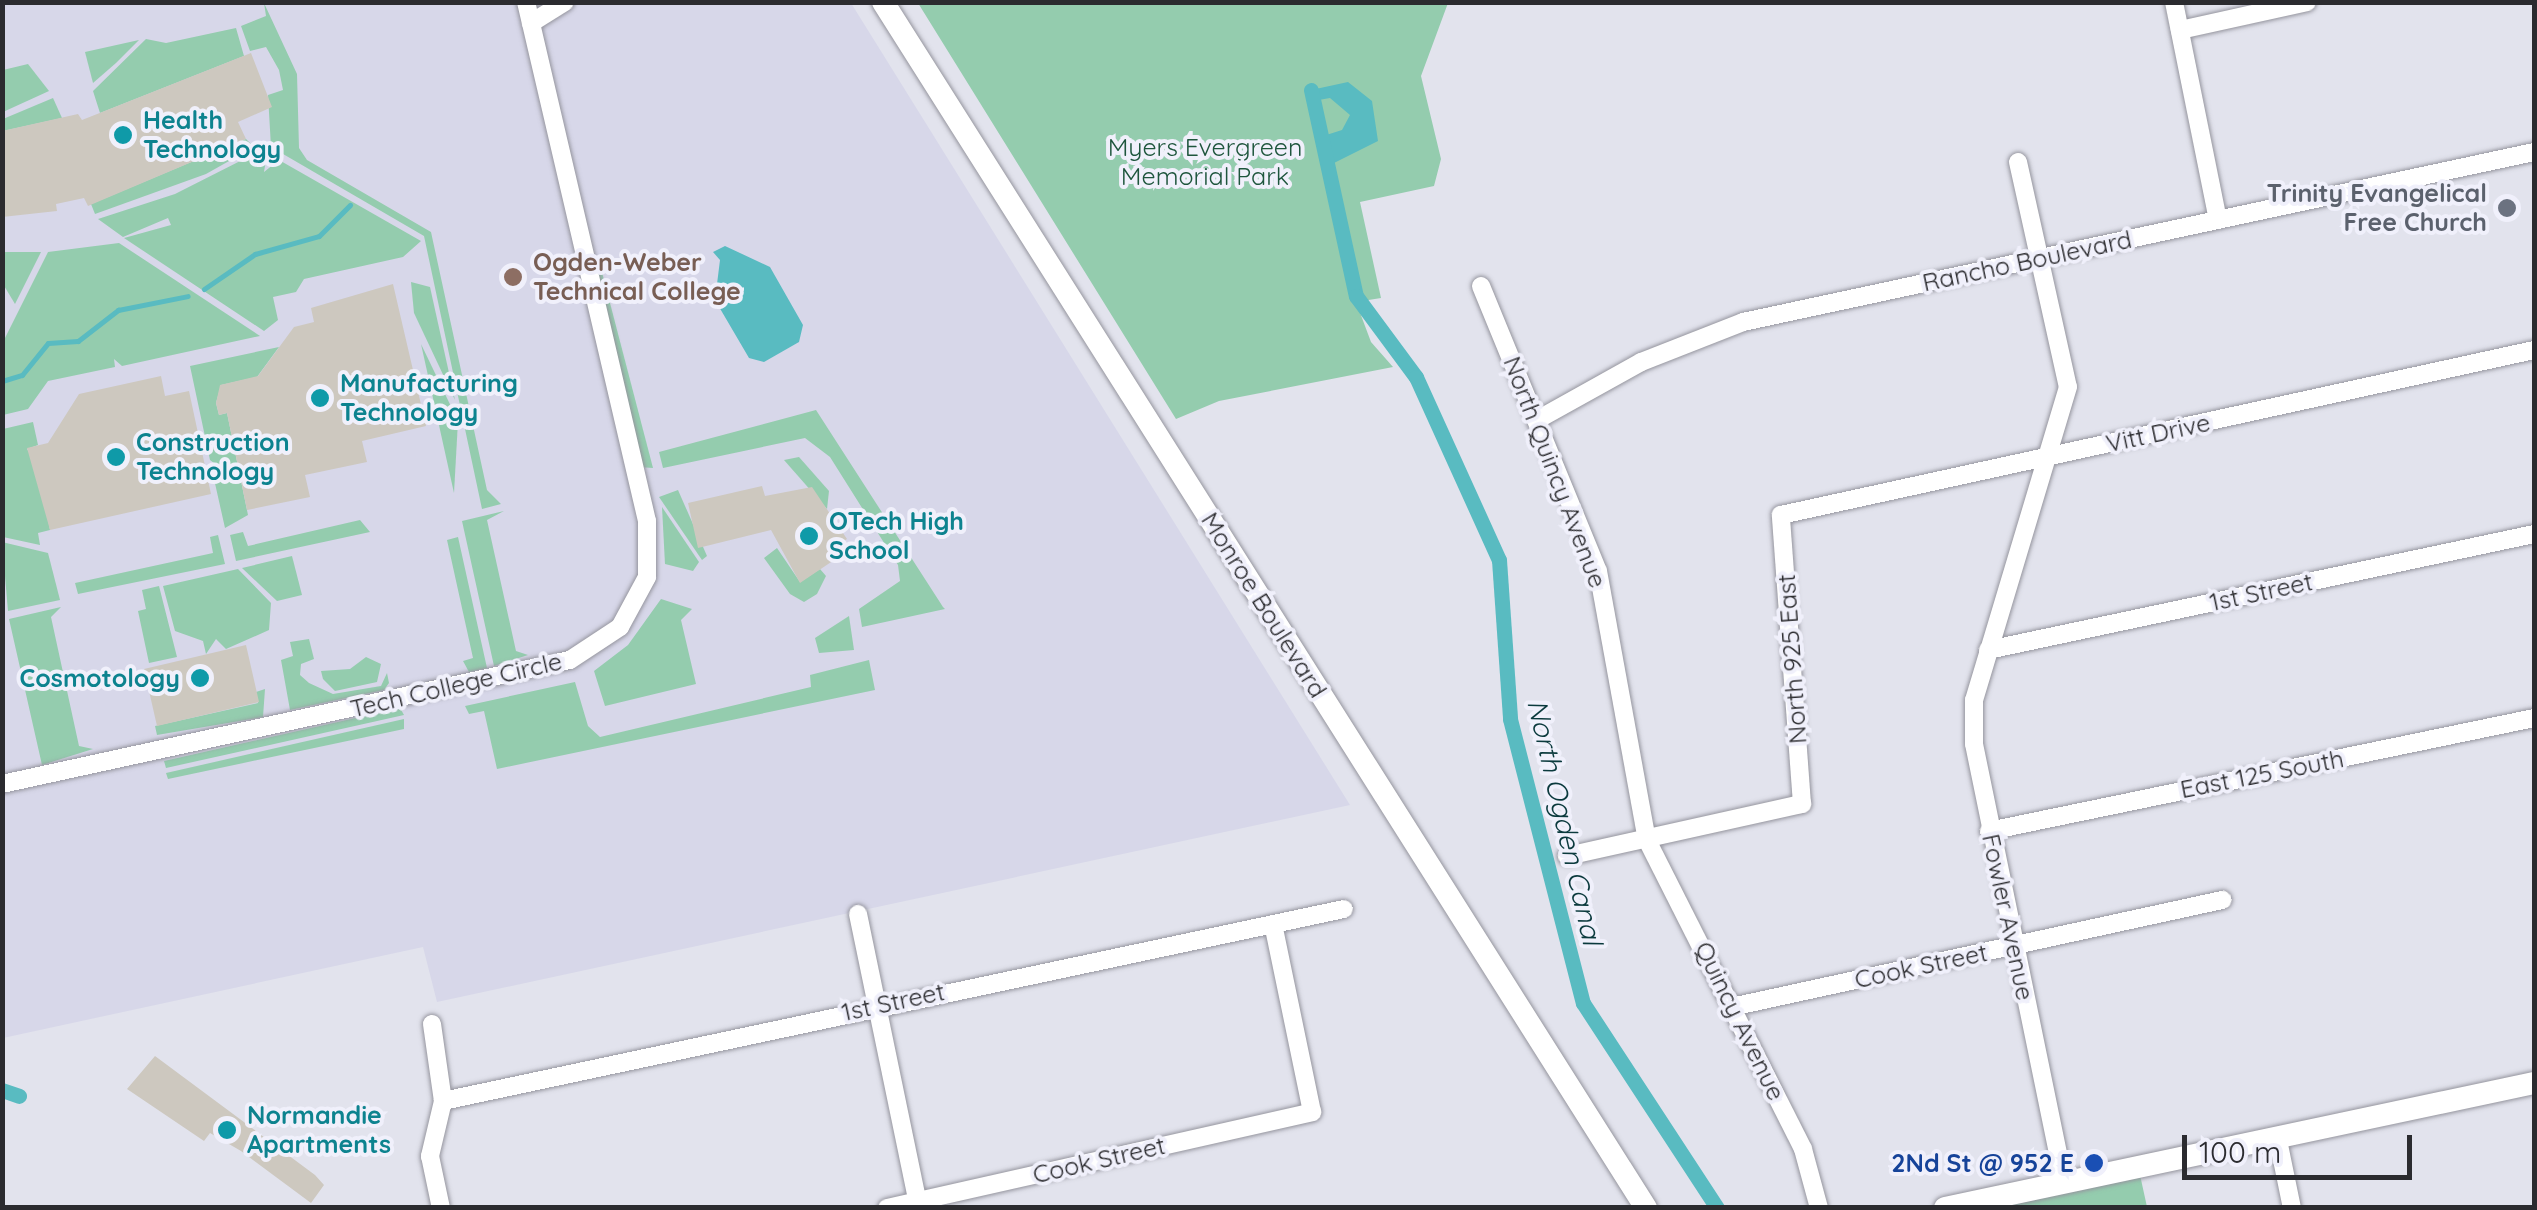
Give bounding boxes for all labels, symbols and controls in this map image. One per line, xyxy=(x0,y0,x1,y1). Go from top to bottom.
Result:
place label: Health Technology xyxy=(143,106,281,165)
marker: Health Technology xyxy=(112,124,134,146)
park label: Myers Evergreen Memorial Park xyxy=(1108,133,1302,192)
place label: Trinity Evangelical Free Church xyxy=(2267,179,2487,238)
marker: Trinity Evangelical Free Church xyxy=(2496,197,2518,219)
street label: Rancho Boulevard xyxy=(1920,224,2134,298)
place label: Ogden-Weber Technical College xyxy=(533,248,741,307)
marker: Ogden-Weber Technical College xyxy=(502,266,524,288)
street label: North Quincy Avenue xyxy=(1497,352,1613,592)
place label: Manufacturing Technology xyxy=(340,369,518,428)
marker: Manufacturing Technology xyxy=(309,387,331,409)
street label: Vitt Drive xyxy=(2103,407,2213,459)
place label: Construction Technology xyxy=(136,428,290,487)
marker: Construction Technology xyxy=(105,446,127,468)
place label: OTech High School xyxy=(829,507,964,566)
street label: Monroe Boulevard xyxy=(1195,507,1333,703)
marker: OTech High School xyxy=(798,525,820,547)
street label: 1st Street xyxy=(2207,566,2315,618)
street label: North 925 East xyxy=(1771,573,1813,745)
street label: Tech College Circle xyxy=(347,646,565,724)
place label: Cosmotology xyxy=(20,663,180,693)
marker: Cosmotology xyxy=(189,667,211,689)
water label: North Ogden Canal xyxy=(1520,696,1610,948)
street label: East 125 South xyxy=(2178,743,2346,805)
street label: Fowler Avenue xyxy=(1976,831,2040,1003)
street label: Quincy Avenue xyxy=(1689,937,1791,1105)
street label: Cook Street xyxy=(1852,937,1990,995)
street label: 1st Street xyxy=(839,976,947,1028)
place label: Normandie Apartments xyxy=(247,1101,391,1160)
scale bar xyxy=(2187,1115,2417,1177)
marker: Normandie Apartments xyxy=(216,1119,238,1141)
street label: Cook Street xyxy=(1030,1130,1168,1190)
text: 100 m xyxy=(2199,1133,2281,1171)
place label: 2Nd St @ 952 E xyxy=(1891,1148,2074,1178)
marker: 2Nd St @ 952 E xyxy=(2083,1152,2105,1174)

